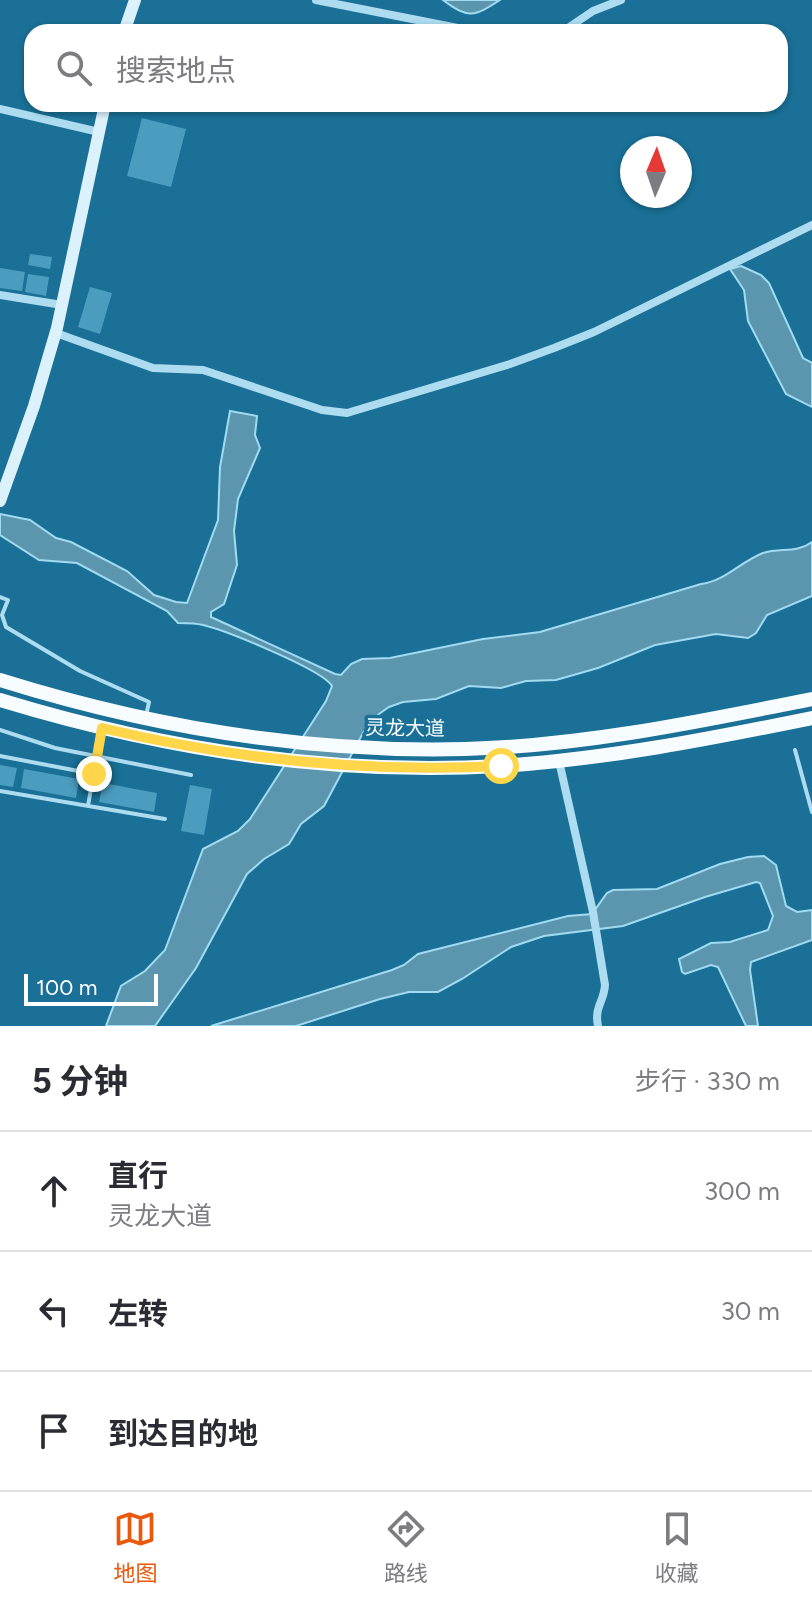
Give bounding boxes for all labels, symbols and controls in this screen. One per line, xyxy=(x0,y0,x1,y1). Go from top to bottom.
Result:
search box xyxy=(24,24,788,112)
icon: search xyxy=(52,46,96,90)
text: 搜索地点 xyxy=(116,52,236,89)
north arrow xyxy=(620,136,692,208)
street label: 灵龙大道 xyxy=(365,715,445,741)
route start xyxy=(483,748,519,784)
route end xyxy=(76,756,112,792)
scale bar xyxy=(24,970,158,1006)
text: 100 m xyxy=(36,974,97,1001)
text: 5 分钟 xyxy=(32,1061,128,1102)
text: 步行 · 330 m xyxy=(635,1065,780,1097)
text: 直行 xyxy=(108,1157,168,1194)
icon: ahead xyxy=(32,1169,76,1213)
text: 300 m xyxy=(704,1175,780,1207)
text: 灵龙大道 xyxy=(108,1200,212,1232)
icon: left xyxy=(32,1289,76,1333)
text: 左转 xyxy=(108,1295,168,1332)
text: 30 m xyxy=(721,1295,780,1327)
icon: arrive xyxy=(32,1409,76,1453)
text: 到达目的地 xyxy=(108,1415,258,1452)
tab: 地图 xyxy=(113,1507,157,1587)
tab: 路线 xyxy=(384,1507,428,1587)
tab: 收藏 xyxy=(655,1507,699,1587)

